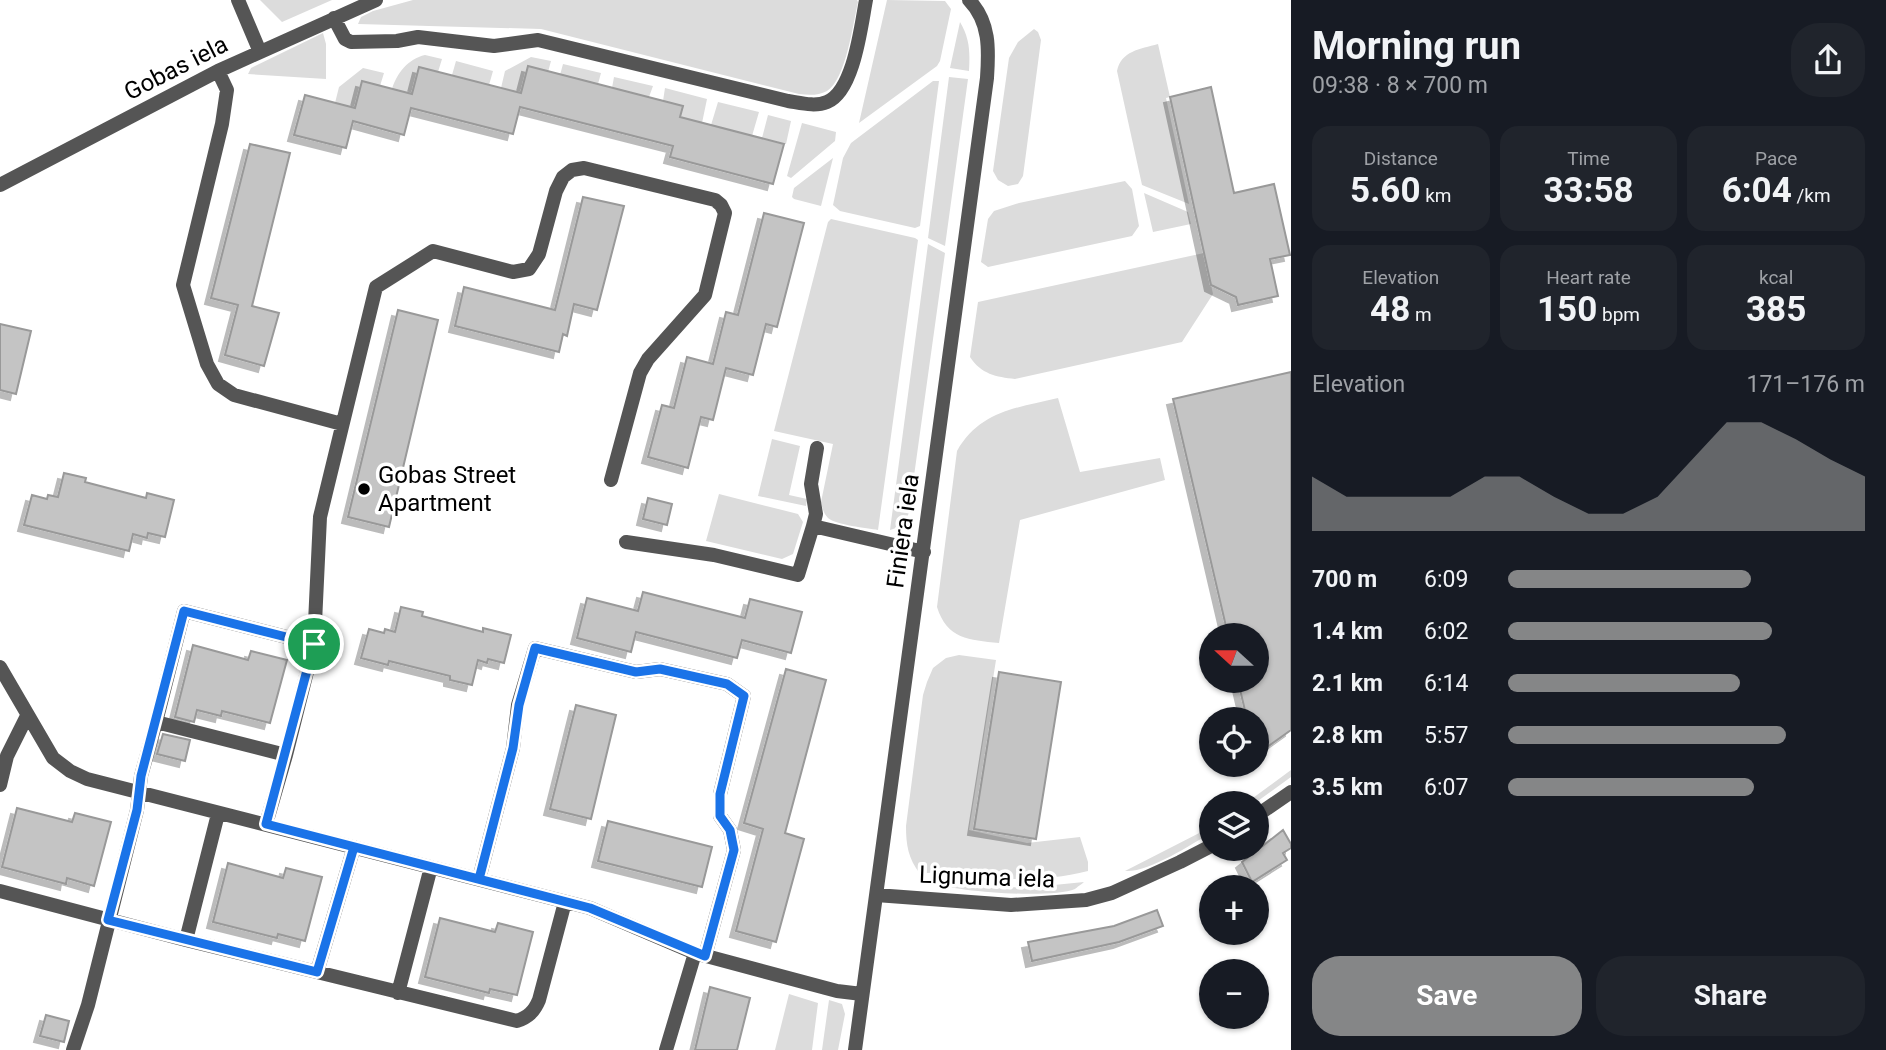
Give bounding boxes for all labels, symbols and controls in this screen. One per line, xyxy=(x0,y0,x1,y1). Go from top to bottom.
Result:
button: share xyxy=(1791,23,1865,97)
text: Morning run xyxy=(1312,24,1521,68)
street label: Gobas iela xyxy=(120,30,232,106)
text: 09:38 · 8 × 700 m xyxy=(1312,72,1488,99)
text: Distance xyxy=(1364,147,1438,170)
text: Time xyxy=(1567,147,1610,170)
text: Pace xyxy=(1755,147,1797,170)
text: 5.60 xyxy=(1350,170,1421,211)
text: 33:58 xyxy=(1543,170,1634,211)
text: 6:04 xyxy=(1722,170,1792,211)
text: km xyxy=(1421,184,1452,207)
text: /km xyxy=(1792,184,1831,207)
text: Elevation xyxy=(1362,266,1439,289)
text: Heart rate xyxy=(1546,266,1631,289)
text: kcal xyxy=(1759,266,1793,289)
text: 48 xyxy=(1370,289,1410,330)
text: 150 xyxy=(1537,289,1597,330)
text: 385 xyxy=(1746,289,1806,330)
text: m xyxy=(1410,303,1432,326)
text: bpm xyxy=(1597,303,1640,326)
text: Elevation xyxy=(1312,371,1405,398)
text: 171–176 m xyxy=(1746,371,1865,398)
place label: Gobas Street Apartment xyxy=(378,461,516,517)
street label: Finiera iela xyxy=(881,472,925,590)
marker: Gobas Street Apartment xyxy=(356,481,372,497)
text: 700 m xyxy=(1312,566,1377,593)
text: 6:09 xyxy=(1424,566,1468,593)
pin xyxy=(284,614,344,674)
text: 1.4 km xyxy=(1312,618,1383,645)
text: 6:02 xyxy=(1424,618,1468,645)
north arrow xyxy=(1199,623,1269,693)
map controls xyxy=(1199,623,1269,1029)
icon: arrive xyxy=(295,625,333,663)
text: 2.1 km xyxy=(1312,670,1383,697)
text: 6:14 xyxy=(1424,670,1468,697)
button: locate xyxy=(1199,707,1269,777)
text: 2.8 km xyxy=(1312,722,1383,749)
text: 5:57 xyxy=(1424,722,1468,749)
text: 3.5 km xyxy=(1312,774,1383,801)
text: 6:07 xyxy=(1424,774,1468,801)
button: layers xyxy=(1199,791,1269,861)
street label: Lignuma iela xyxy=(918,861,1056,893)
button: + xyxy=(1199,875,1269,945)
button: Save xyxy=(1312,956,1582,1036)
button: Share xyxy=(1596,956,1865,1036)
button: − xyxy=(1199,959,1269,1029)

